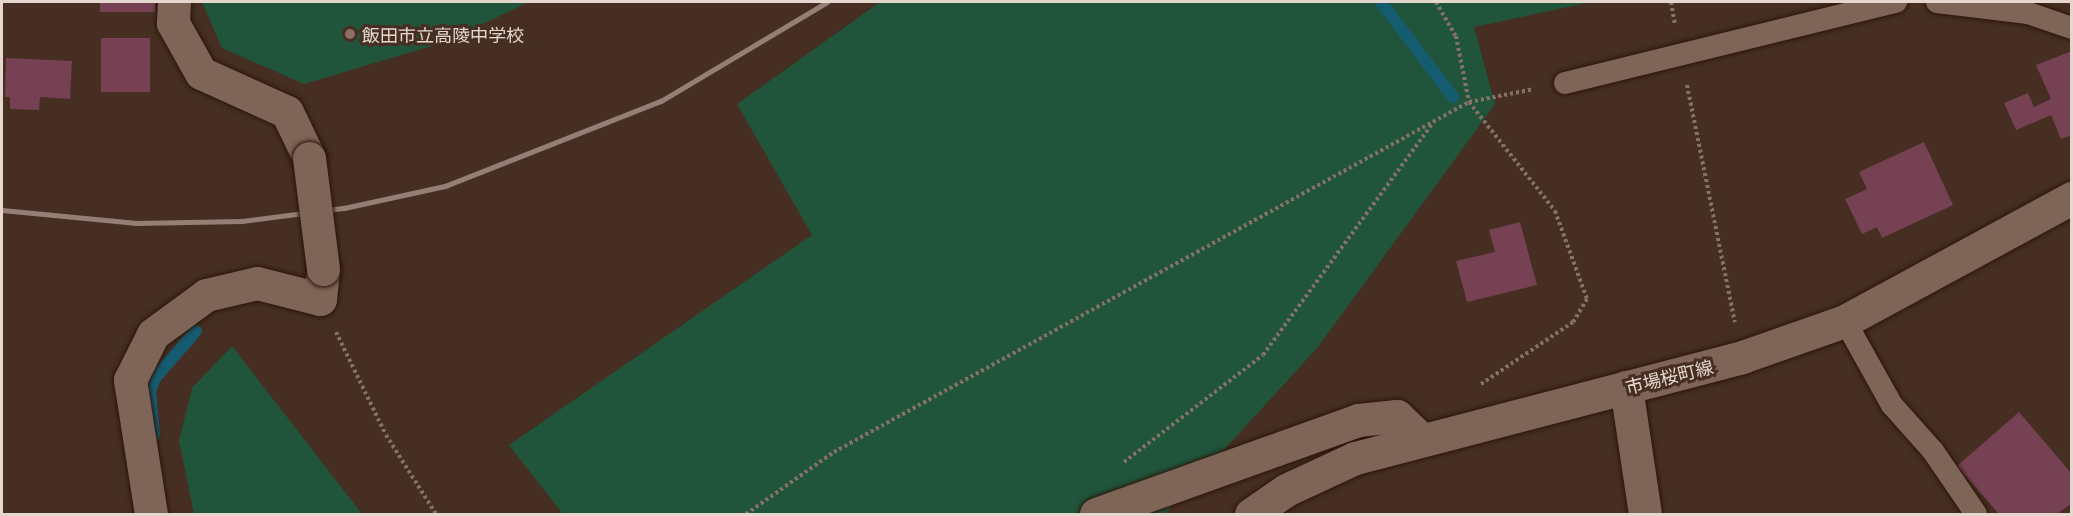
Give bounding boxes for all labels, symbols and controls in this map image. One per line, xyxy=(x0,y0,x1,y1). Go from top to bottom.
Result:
place label: 飯田市立高陵中学校 xyxy=(362,23,524,45)
marker: 飯田市立高陵中学校 xyxy=(343,27,357,41)
street label: 市場桜町線 xyxy=(1623,355,1715,397)

